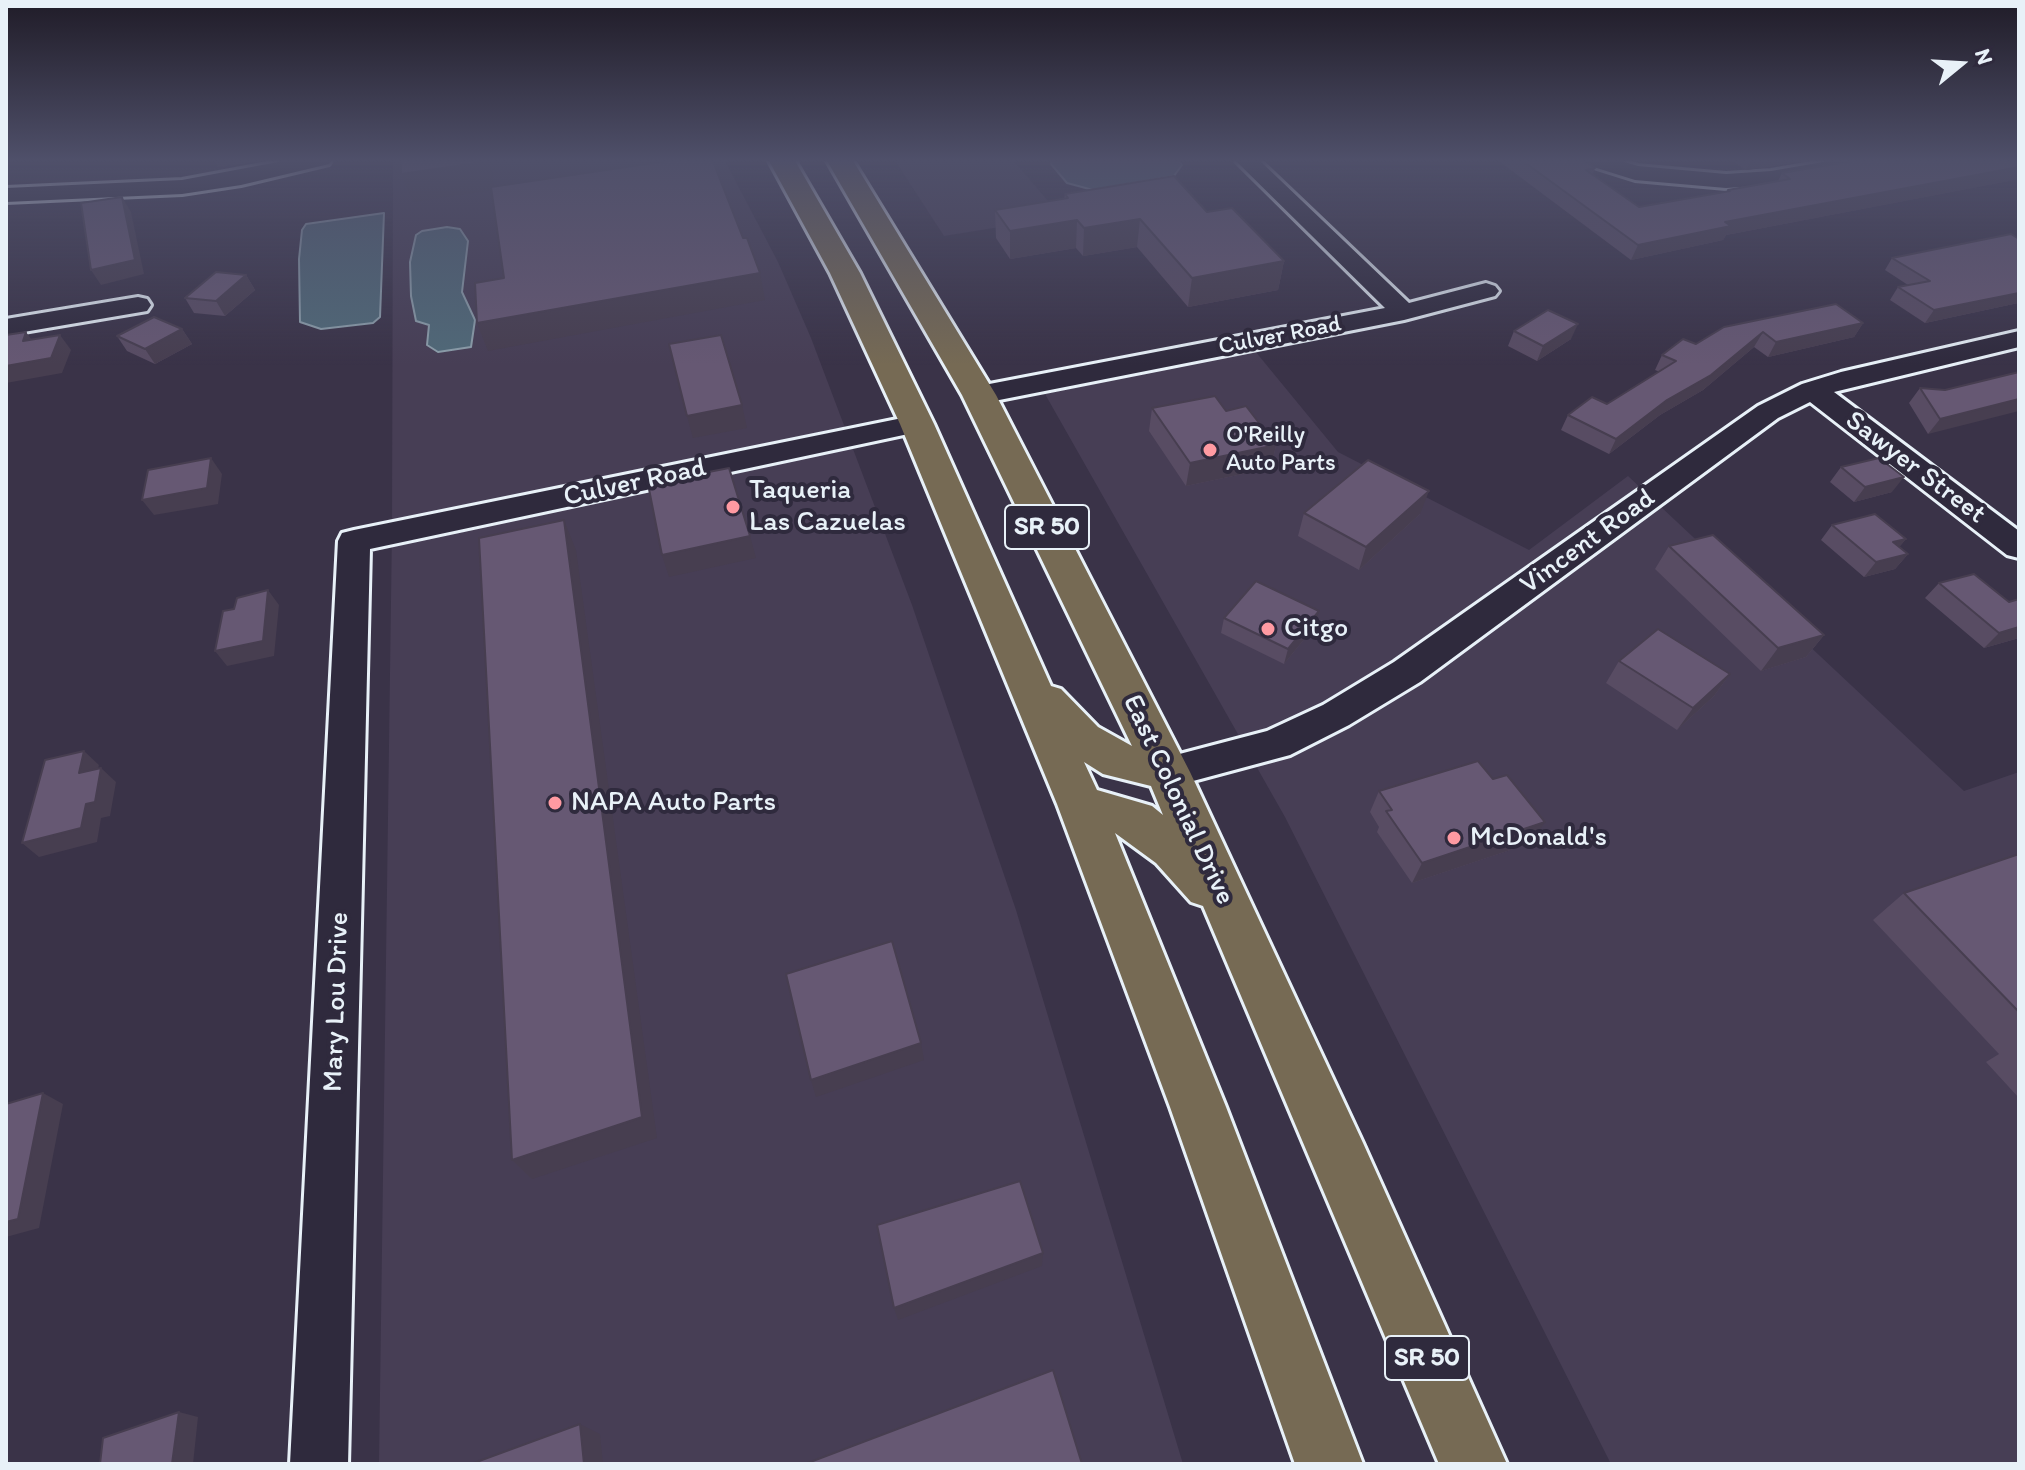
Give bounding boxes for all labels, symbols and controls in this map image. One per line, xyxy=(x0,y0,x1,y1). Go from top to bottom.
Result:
north arrow xyxy=(1921,24,2001,104)
text: N xyxy=(1969,45,1999,68)
street label: Culver Road xyxy=(1216,310,1344,362)
street label: Sawyer Street xyxy=(1838,404,1992,532)
place label: O'Reilly Auto Parts xyxy=(1226,422,1336,478)
marker: O'Reilly Auto Parts xyxy=(1201,441,1219,459)
street label: Culver Road xyxy=(561,451,709,515)
place label: Taqueria Las Cazuelas xyxy=(749,474,906,540)
street label: Vincent Road xyxy=(1514,482,1662,602)
marker: Taqueria Las Cazuelas xyxy=(724,498,742,516)
road number: SR 50 xyxy=(1005,505,1089,549)
place label: Citgo xyxy=(1284,612,1348,646)
marker: Citgo xyxy=(1259,620,1277,638)
street label: East Colonial Drive xyxy=(1115,690,1241,910)
place label: NAPA Auto Parts xyxy=(571,786,776,820)
marker: NAPA Auto Parts xyxy=(546,794,564,812)
place label: McDonald's xyxy=(1470,821,1607,855)
marker: McDonald's xyxy=(1445,829,1463,847)
street label: Mary Lou Drive xyxy=(317,911,357,1093)
road number: SR 50 xyxy=(1385,1336,1469,1380)

